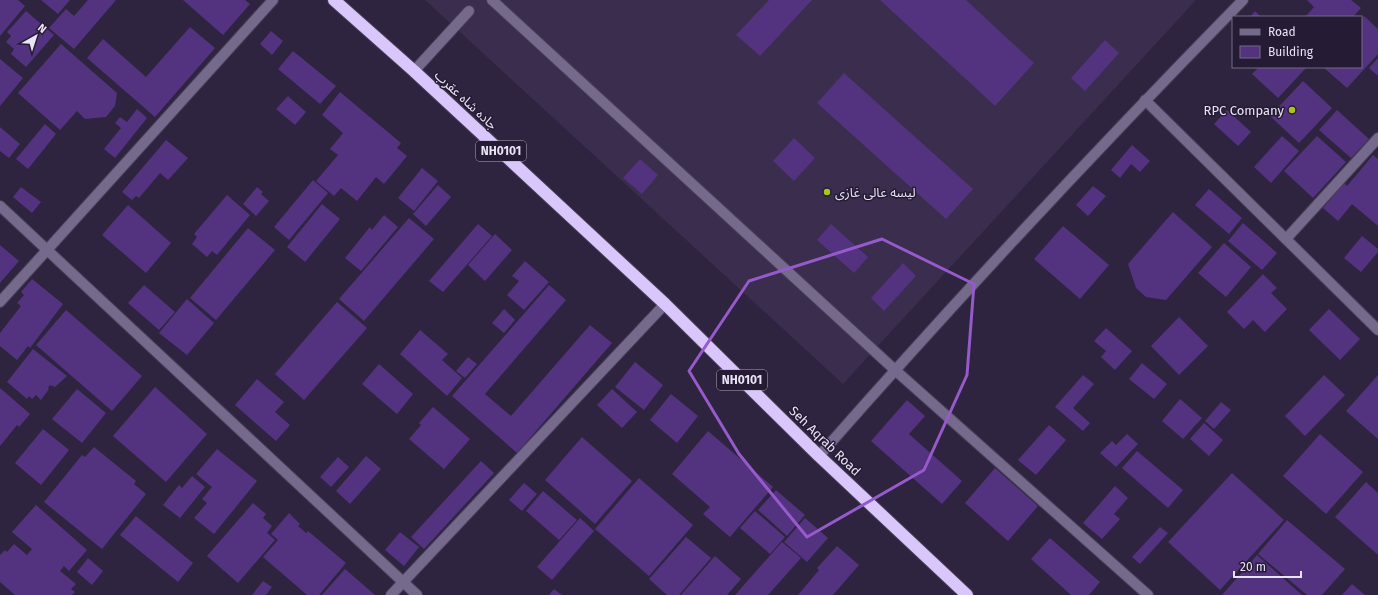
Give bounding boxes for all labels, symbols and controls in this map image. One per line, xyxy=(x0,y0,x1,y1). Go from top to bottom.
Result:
north arrow xyxy=(16,16,56,56)
legend xyxy=(1232,16,1362,68)
text: N xyxy=(35,21,49,36)
text: Road xyxy=(1268,25,1296,39)
text: Building xyxy=(1268,45,1314,59)
street label: جاده شاه عقرب xyxy=(431,67,501,133)
place label: RPC Company xyxy=(1204,103,1285,118)
marker: RPC Company xyxy=(1287,105,1297,115)
road number: NH0101 xyxy=(476,141,526,161)
place label: لیسه عالی غازی xyxy=(835,185,916,201)
marker: لیسه عالی غازی xyxy=(822,187,832,197)
road number: NH0101 xyxy=(717,370,767,390)
street label: Seh Aqrab Road xyxy=(786,403,864,479)
scale bar xyxy=(1234,553,1301,579)
text: 20 m xyxy=(1240,560,1266,574)

